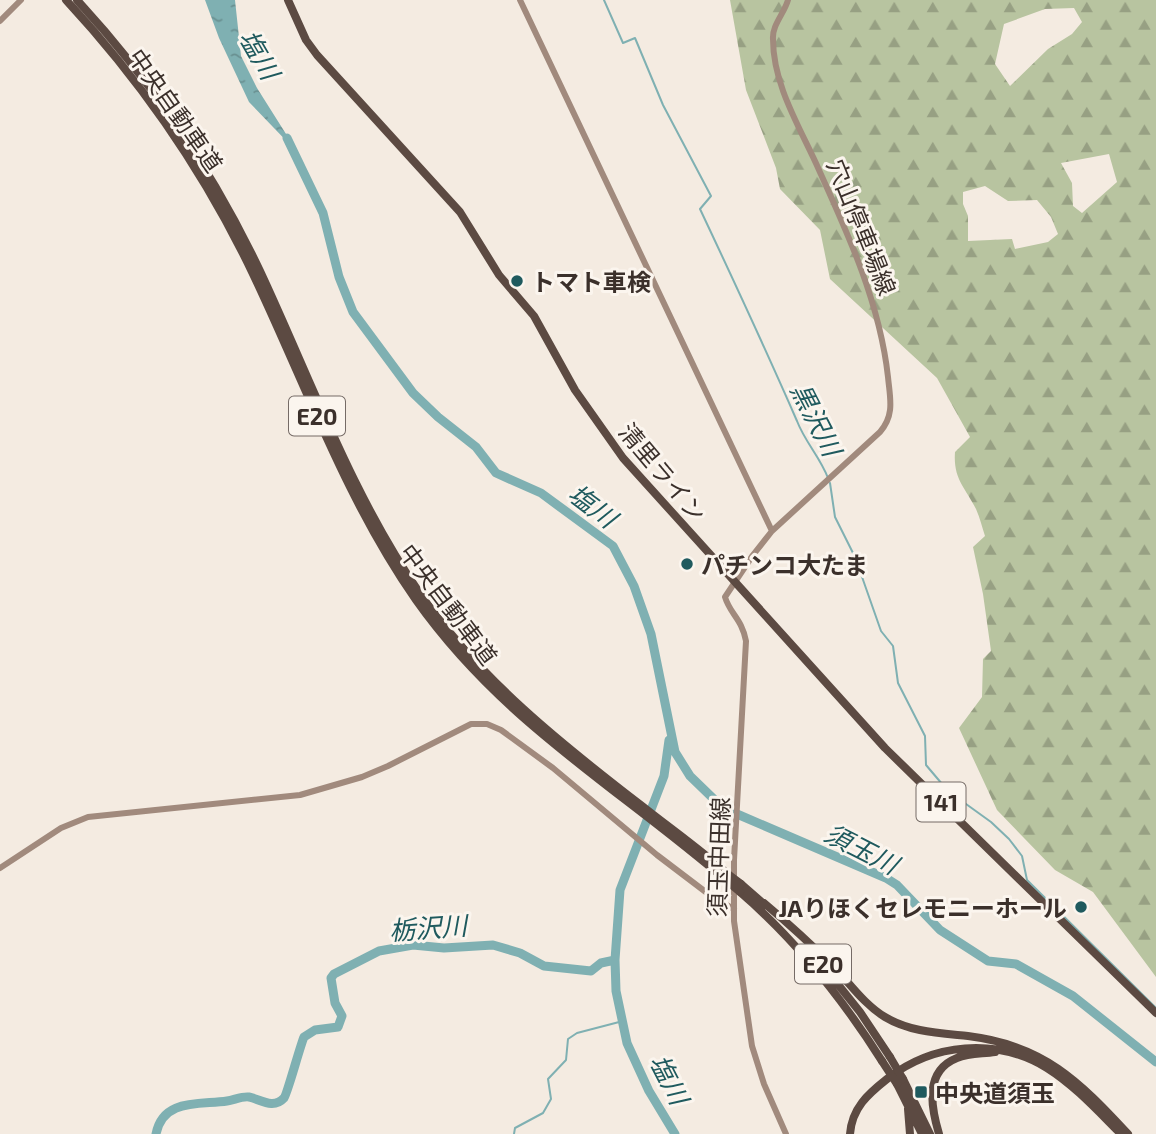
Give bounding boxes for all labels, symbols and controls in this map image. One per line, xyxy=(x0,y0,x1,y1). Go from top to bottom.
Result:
water label: 塩川 xyxy=(234,24,288,87)
street label: 中央自動車道 xyxy=(123,43,229,177)
street label: 穴山停車場線 xyxy=(822,155,902,299)
place label: トマト車検 xyxy=(531,267,651,296)
marker: トマト車検 xyxy=(509,273,525,289)
water label: 黒沢川 xyxy=(785,377,850,463)
road number: E20 xyxy=(289,396,345,436)
street label: 清里ライン xyxy=(613,417,713,527)
water label: 塩川 xyxy=(563,477,625,535)
street label: 中央自動車道 xyxy=(394,538,504,670)
place label: パチンコ大たま xyxy=(701,550,868,579)
marker: パチンコ大たま xyxy=(679,556,695,572)
road number: 141 xyxy=(916,782,965,822)
street label: 須玉中田線 xyxy=(701,797,735,917)
water label: 須玉川 xyxy=(820,816,906,881)
place label: JAりほくセレモニーホール xyxy=(778,893,1067,922)
marker: JAりほくセレモニーホール xyxy=(1073,899,1089,915)
water label: 栃沢川 xyxy=(388,909,471,945)
road number: E20 xyxy=(795,945,851,984)
water label: 塩川 xyxy=(644,1049,697,1112)
place label: 中央道須玉 xyxy=(935,1078,1055,1107)
marker: 中央道須玉 xyxy=(913,1084,929,1100)

